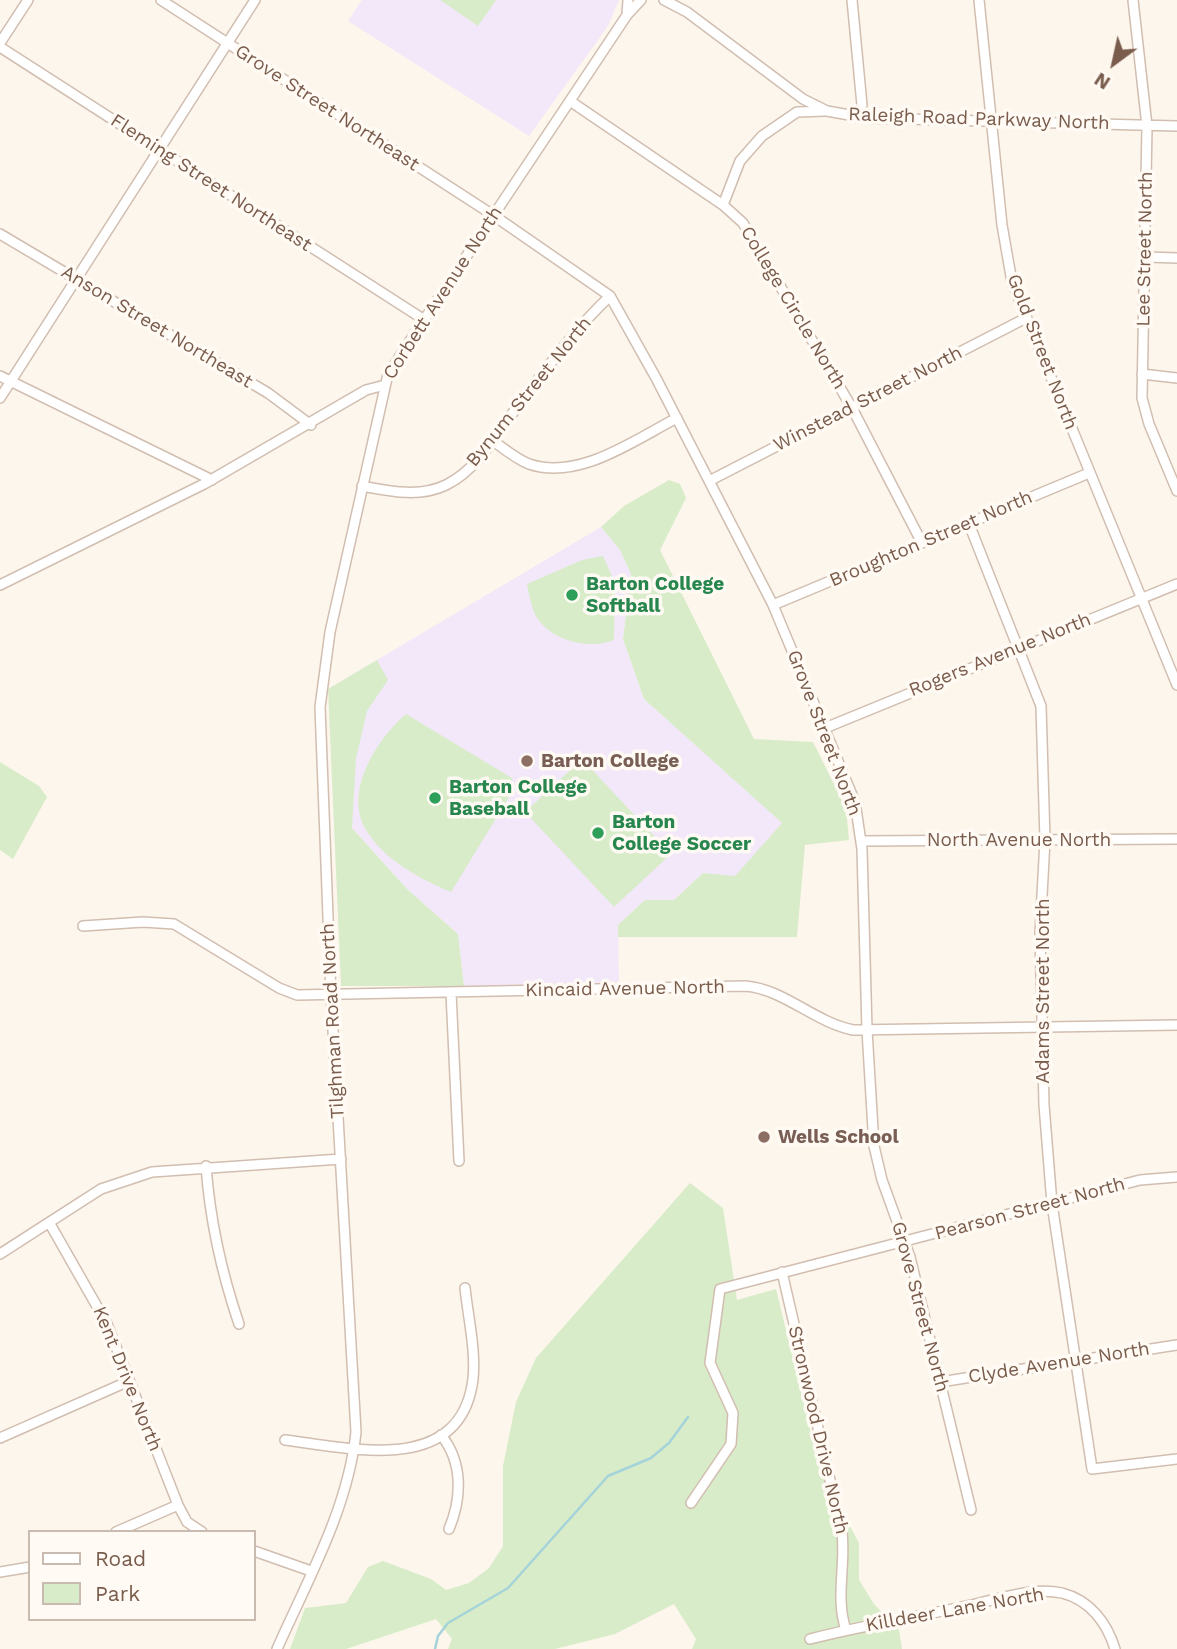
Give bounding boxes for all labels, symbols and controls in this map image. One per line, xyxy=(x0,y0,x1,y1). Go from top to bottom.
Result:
north arrow xyxy=(1079,28,1149,98)
street label: Grove Street Northeast xyxy=(230,40,424,176)
text: N xyxy=(1090,68,1114,95)
street label: Raleigh Road Parkway North xyxy=(848,103,1110,135)
street label: Fleming Street Northeast xyxy=(106,109,316,257)
street label: Lee Street North xyxy=(1132,171,1158,327)
street label: Corbett Avenue North xyxy=(379,202,507,384)
street label: College Circle North xyxy=(735,222,851,394)
street label: Anson Street Northeast xyxy=(57,261,257,393)
street label: Gold Street North xyxy=(1002,271,1082,433)
street label: Bynum Street North xyxy=(462,313,596,471)
street label: Winstead Street North xyxy=(770,341,966,457)
street label: Broughton Street North xyxy=(826,486,1036,592)
place label: Barton College Softball xyxy=(586,573,724,617)
marker: Barton College Softball xyxy=(564,587,580,603)
street label: Rogers Avenue North xyxy=(906,608,1094,702)
street label: Grove Street North xyxy=(782,647,866,819)
place label: Barton College xyxy=(541,750,679,772)
marker: Barton College xyxy=(519,753,535,769)
place label: Barton College Baseball xyxy=(449,776,587,820)
marker: Barton College Baseball xyxy=(427,790,443,806)
place label: Barton College Soccer xyxy=(612,811,751,855)
marker: Barton College Soccer xyxy=(590,825,606,841)
street label: North Avenue North xyxy=(927,829,1111,851)
street label: Adams Street North xyxy=(1032,898,1054,1084)
street label: Tilghman Road North xyxy=(316,923,350,1119)
street label: Kincaid Avenue North xyxy=(525,976,725,1002)
place label: Wells School xyxy=(778,1126,899,1148)
marker: Wells School xyxy=(756,1129,772,1145)
street label: Pearson Street North xyxy=(932,1173,1128,1245)
street label: Grove Street North xyxy=(886,1219,954,1395)
street label: Kent Drive North xyxy=(87,1303,167,1455)
street label: Stronwood Drive North xyxy=(783,1324,853,1536)
street label: Clyde Avenue North xyxy=(967,1337,1151,1389)
legend xyxy=(28,1530,256,1621)
text: Road xyxy=(95,1546,146,1571)
text: Park xyxy=(95,1581,140,1606)
street label: Killdeer Lane North xyxy=(864,1583,1046,1637)

